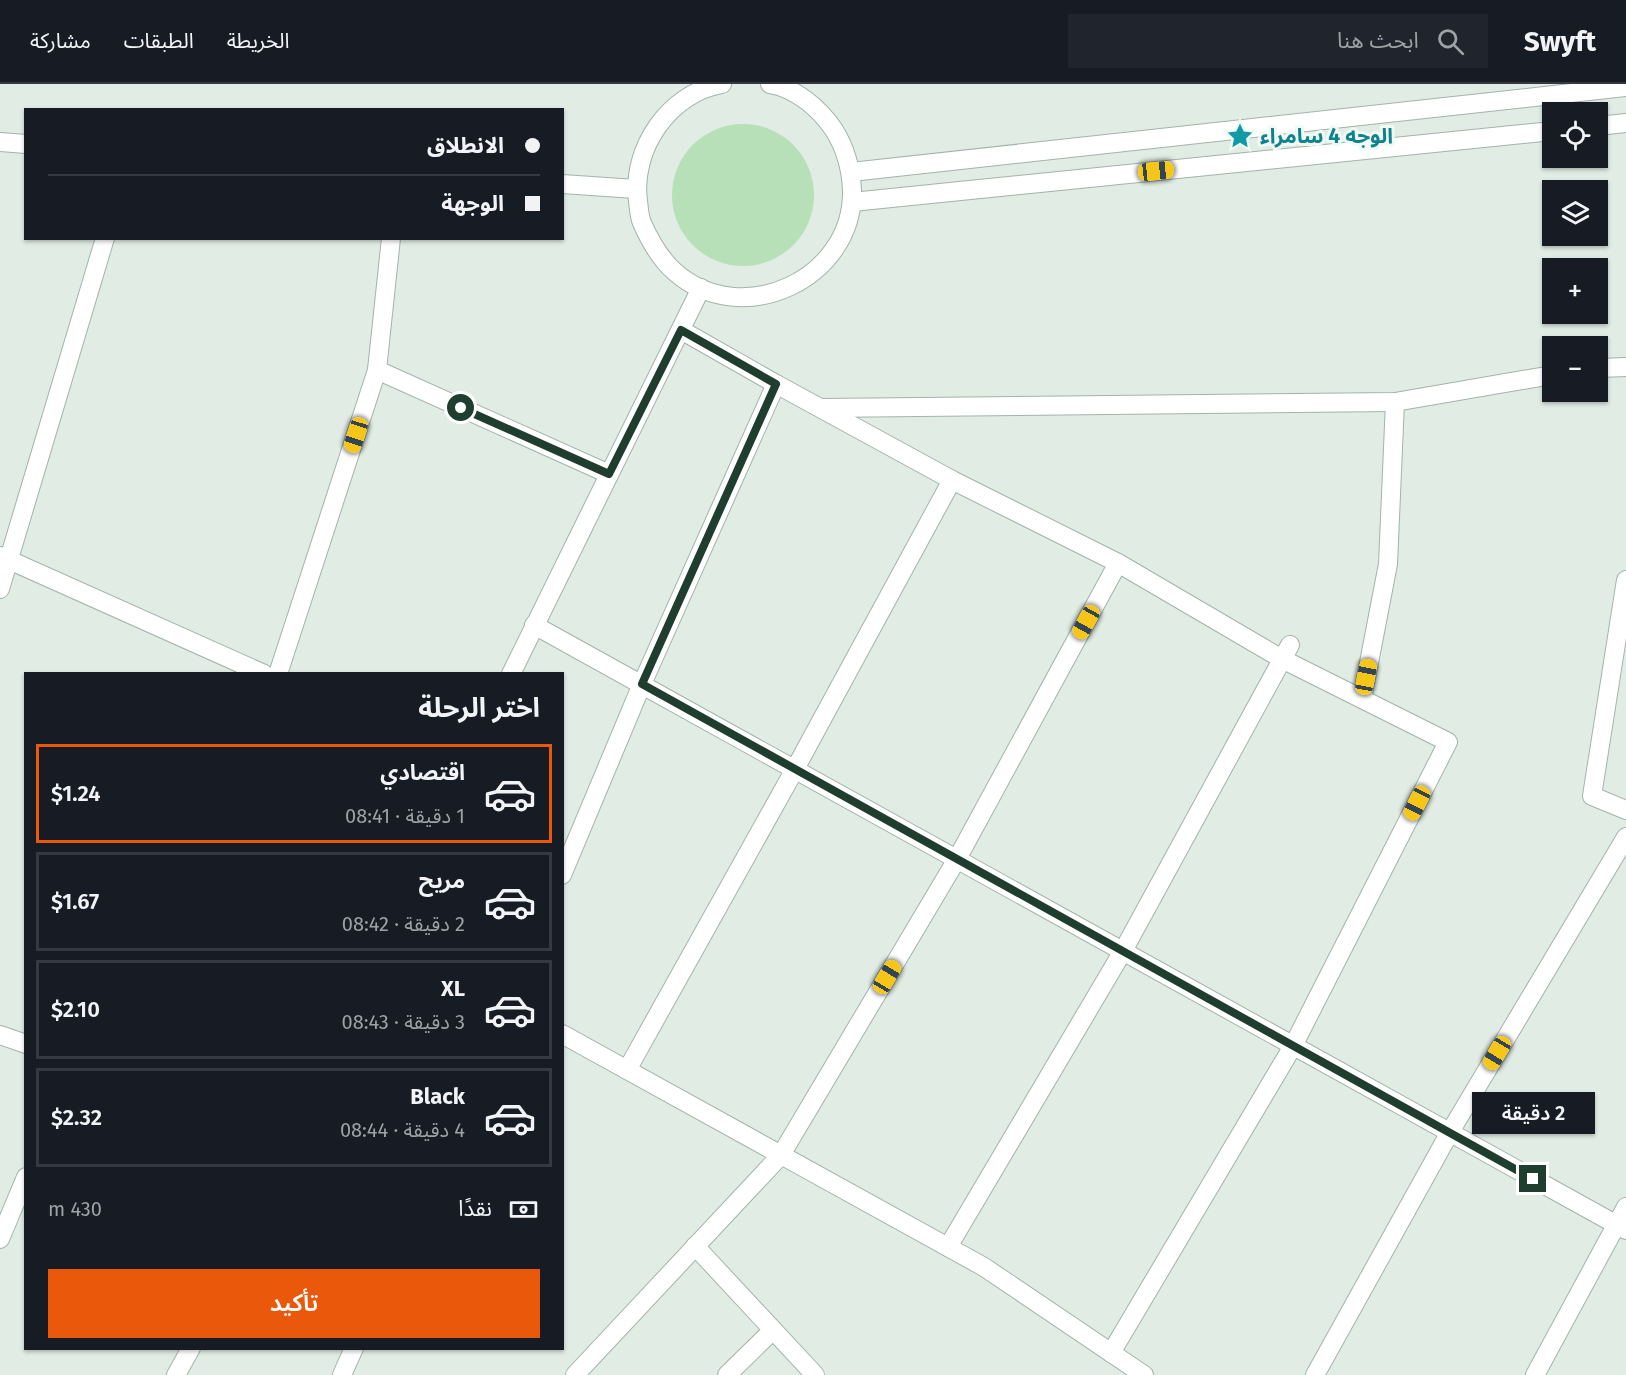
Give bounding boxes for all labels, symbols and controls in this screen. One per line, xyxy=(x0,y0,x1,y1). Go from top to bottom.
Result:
search box xyxy=(1068,14,1488,68)
icon: search xyxy=(1434,25,1467,58)
text: Swyft xyxy=(1524,25,1596,58)
text: ابحث هنا xyxy=(1337,27,1419,54)
text: مشاركة xyxy=(30,28,91,54)
text: الطبقات xyxy=(124,28,194,54)
text: الخريطة xyxy=(227,28,290,54)
map controls xyxy=(1542,102,1608,402)
button: locate xyxy=(1542,102,1608,168)
place icon: الوجه 4 سامراء xyxy=(1225,121,1255,151)
place label: الوجه 4 سامراء xyxy=(1260,123,1393,149)
text: الانطلاق xyxy=(427,132,504,159)
car xyxy=(1137,160,1175,182)
button: layers xyxy=(1542,180,1608,246)
text: الوجهة xyxy=(441,190,504,217)
button: + xyxy=(1542,258,1608,324)
button: − xyxy=(1542,336,1608,402)
route start xyxy=(447,394,474,421)
car xyxy=(342,415,370,455)
car xyxy=(1069,602,1103,642)
car xyxy=(1354,658,1378,696)
text: اختر الرحلة xyxy=(418,692,540,724)
text: اقتصادي xyxy=(380,759,465,786)
icon: car xyxy=(483,767,537,821)
text: $1.24 xyxy=(51,780,100,807)
car xyxy=(1401,783,1433,823)
text: 1 دقيقة · 08:41 xyxy=(345,804,465,828)
text: مريح xyxy=(419,867,465,894)
icon: car xyxy=(483,875,537,929)
text: $1.67 xyxy=(51,888,99,915)
text: 2 دقيقة · 08:42 xyxy=(342,912,465,936)
car xyxy=(870,957,904,997)
text: XL xyxy=(441,975,465,1002)
icon: car xyxy=(483,983,537,1037)
text: $2.10 xyxy=(51,996,100,1023)
text: 3 دقيقة · 08:43 xyxy=(342,1010,465,1034)
car xyxy=(1480,1033,1514,1073)
text: Black xyxy=(410,1083,465,1110)
icon: car xyxy=(483,1091,537,1145)
callout: 2 دقيقة xyxy=(1472,1092,1594,1134)
text: 2 دقيقة xyxy=(1502,1101,1565,1125)
text: $2.32 xyxy=(51,1104,102,1131)
text: 4 دقيقة · 08:44 xyxy=(340,1118,465,1142)
route end xyxy=(1519,1165,1546,1192)
icon: cash xyxy=(507,1193,540,1226)
text: نقدًا xyxy=(458,1195,492,1222)
text: 430 m xyxy=(48,1197,102,1221)
button: تأكيد xyxy=(48,1269,540,1338)

